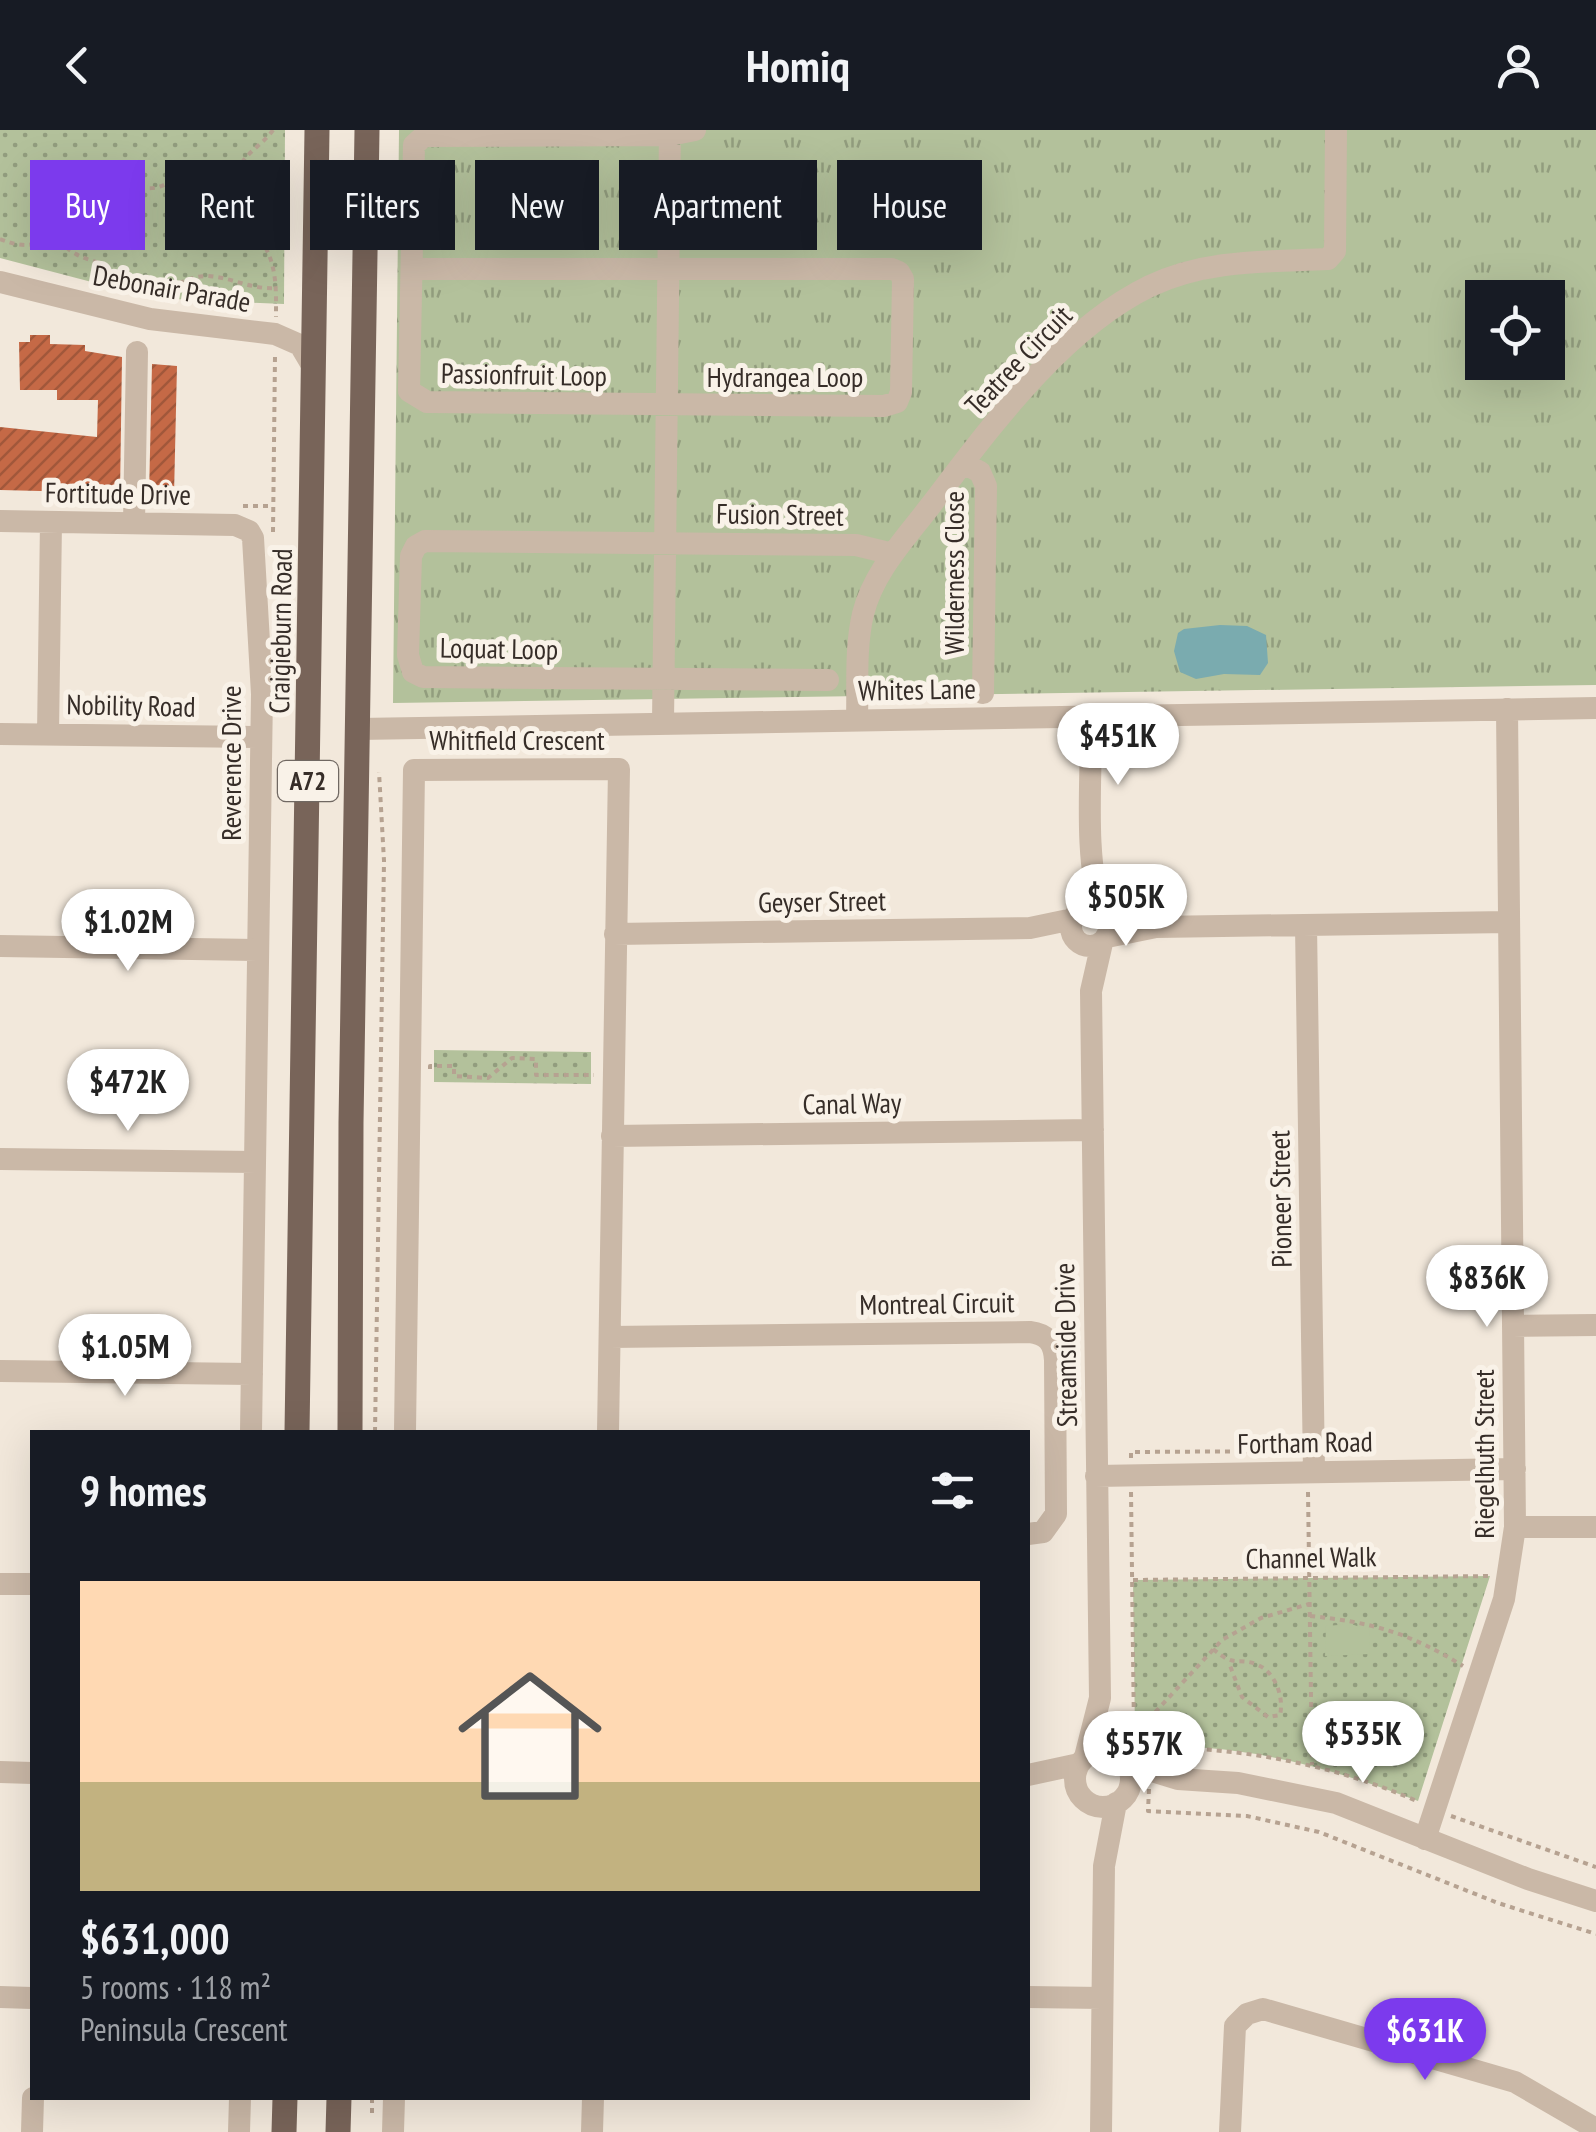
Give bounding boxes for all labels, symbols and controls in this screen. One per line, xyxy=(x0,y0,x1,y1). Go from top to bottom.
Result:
text: Homiq xyxy=(746,36,850,94)
icon: back xyxy=(50,38,105,93)
icon: person xyxy=(1491,38,1546,93)
chip: Buy xyxy=(30,160,145,250)
chip: Rent xyxy=(165,160,290,250)
chip: Filters xyxy=(310,160,455,250)
chip: New xyxy=(475,160,599,250)
chip: Apartment xyxy=(619,160,817,250)
chip: House xyxy=(837,160,982,250)
street label: Debonair Parade xyxy=(90,256,254,320)
map controls xyxy=(1465,280,1565,380)
button: locate xyxy=(1465,280,1565,380)
street label: Teatree Circuit xyxy=(956,297,1080,423)
street label: Passionfruit Loop xyxy=(441,354,607,394)
street label: Hydrangea Loop xyxy=(707,358,863,395)
street label: Fortitude Drive xyxy=(45,473,191,513)
street label: Wilderness Close xyxy=(935,491,972,655)
street label: Fusion Street xyxy=(716,494,844,534)
street label: Craigieburn Road xyxy=(260,548,300,714)
street label: Loquat Loop xyxy=(440,628,558,668)
street label: Whites Lane xyxy=(858,669,976,709)
street label: Nobility Road xyxy=(66,685,196,725)
street label: Reverence Drive xyxy=(212,685,249,841)
pin: $451K xyxy=(1048,703,1188,788)
text: $451K xyxy=(1079,714,1157,756)
street label: Whitfield Crescent xyxy=(429,721,605,758)
road number: A72 xyxy=(278,761,338,801)
pin: $505K xyxy=(1056,864,1196,949)
text: $505K xyxy=(1087,875,1165,917)
street label: Geyser Street xyxy=(758,881,887,921)
pin: $1.02M xyxy=(47,889,209,974)
text: $1.02M xyxy=(83,900,173,942)
pin: $472K xyxy=(58,1049,198,1134)
text: $472K xyxy=(89,1060,167,1102)
street label: Canal Way xyxy=(802,1084,902,1122)
street label: Pioneer Street xyxy=(1260,1130,1300,1268)
pin: $836K xyxy=(1417,1245,1557,1330)
text: $836K xyxy=(1448,1256,1526,1298)
street label: Streamside Drive xyxy=(1045,1262,1085,1428)
street label: Montreal Circuit xyxy=(859,1283,1015,1323)
pin: $1.05M xyxy=(44,1314,206,1399)
text: $1.05M xyxy=(80,1325,170,1367)
street label: Riegelhuth Street xyxy=(1465,1369,1502,1539)
street label: Fortham Road xyxy=(1237,1422,1373,1462)
text: 9 homes xyxy=(80,1463,207,1518)
icon: filters xyxy=(925,1463,980,1518)
street label: Channel Walk xyxy=(1245,1537,1377,1577)
icon: home xyxy=(440,1646,620,1826)
pin: $535K xyxy=(1293,1701,1433,1786)
pin: $557K xyxy=(1074,1711,1214,1796)
text: $535K xyxy=(1324,1712,1402,1754)
text: $557K xyxy=(1105,1722,1183,1764)
text: $631,000 xyxy=(80,1911,230,1966)
text: 5 rooms · 118 m² xyxy=(80,1966,271,2008)
pin: $631K xyxy=(1355,1998,1495,2083)
text: Peninsula Crescent xyxy=(80,2008,287,2050)
text: $631K xyxy=(1386,2009,1464,2051)

